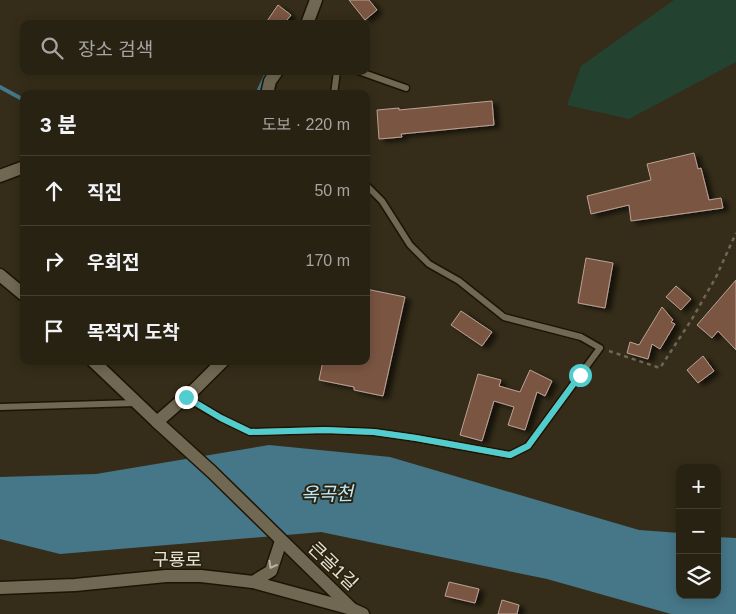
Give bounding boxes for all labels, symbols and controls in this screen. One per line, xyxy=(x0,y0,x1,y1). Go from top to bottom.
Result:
search box xyxy=(20,20,370,75)
icon: search xyxy=(38,34,66,62)
text: 장소 검색 xyxy=(78,39,153,60)
text: 3 분 xyxy=(40,113,77,136)
text: 도보 · 220 m xyxy=(262,116,350,133)
icon: ahead xyxy=(40,177,68,205)
text: 직진 xyxy=(87,182,122,203)
text: 50 m xyxy=(314,182,350,199)
icon: right xyxy=(40,247,68,275)
text: 우회전 xyxy=(87,252,139,273)
text: 170 m xyxy=(306,252,350,269)
icon: arrive xyxy=(40,317,68,345)
text: 목적지 도착 xyxy=(87,322,180,343)
route start xyxy=(569,364,592,387)
route end xyxy=(175,386,198,409)
map controls xyxy=(676,464,721,599)
button: + xyxy=(676,464,721,509)
water label: 옥곡천 xyxy=(301,483,355,505)
button: − xyxy=(676,509,721,554)
street label: 큰골1길 xyxy=(305,538,361,594)
street label: 구룡로 xyxy=(152,550,202,570)
button: layers xyxy=(676,554,721,599)
one-way arrow xyxy=(268,560,278,569)

